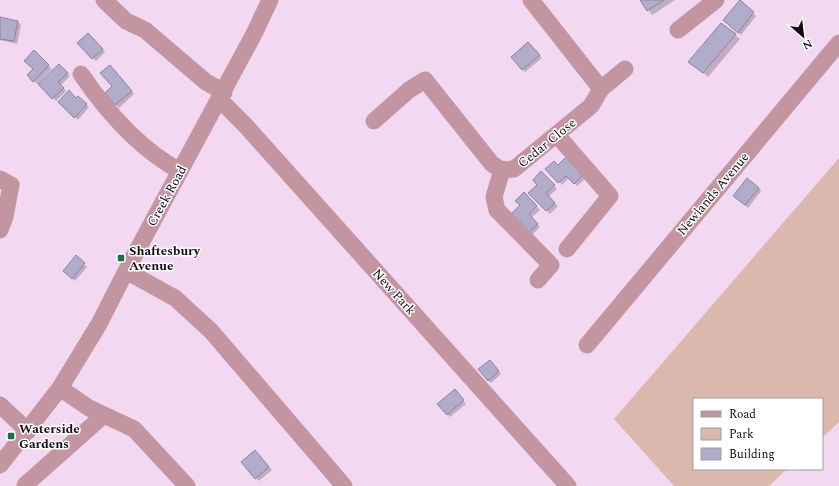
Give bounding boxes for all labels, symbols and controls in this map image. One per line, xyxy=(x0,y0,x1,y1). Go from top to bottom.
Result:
north arrow xyxy=(783,16,823,56)
text: N xyxy=(799,35,815,54)
street label: Cedar Close xyxy=(514,113,580,173)
street label: Newlands Avenue xyxy=(672,148,754,240)
street label: Creek Road xyxy=(142,162,192,230)
place label: Shaftesbury Avenue xyxy=(129,241,201,276)
marker: Shaftesbury Avenue xyxy=(116,253,126,263)
street label: New Park xyxy=(368,264,420,320)
legend xyxy=(693,398,823,470)
text: Road xyxy=(729,405,756,424)
place label: Waterside Gardens xyxy=(19,419,80,454)
text: Park xyxy=(729,425,754,444)
marker: Waterside Gardens xyxy=(6,431,16,441)
text: Building xyxy=(729,445,775,464)

